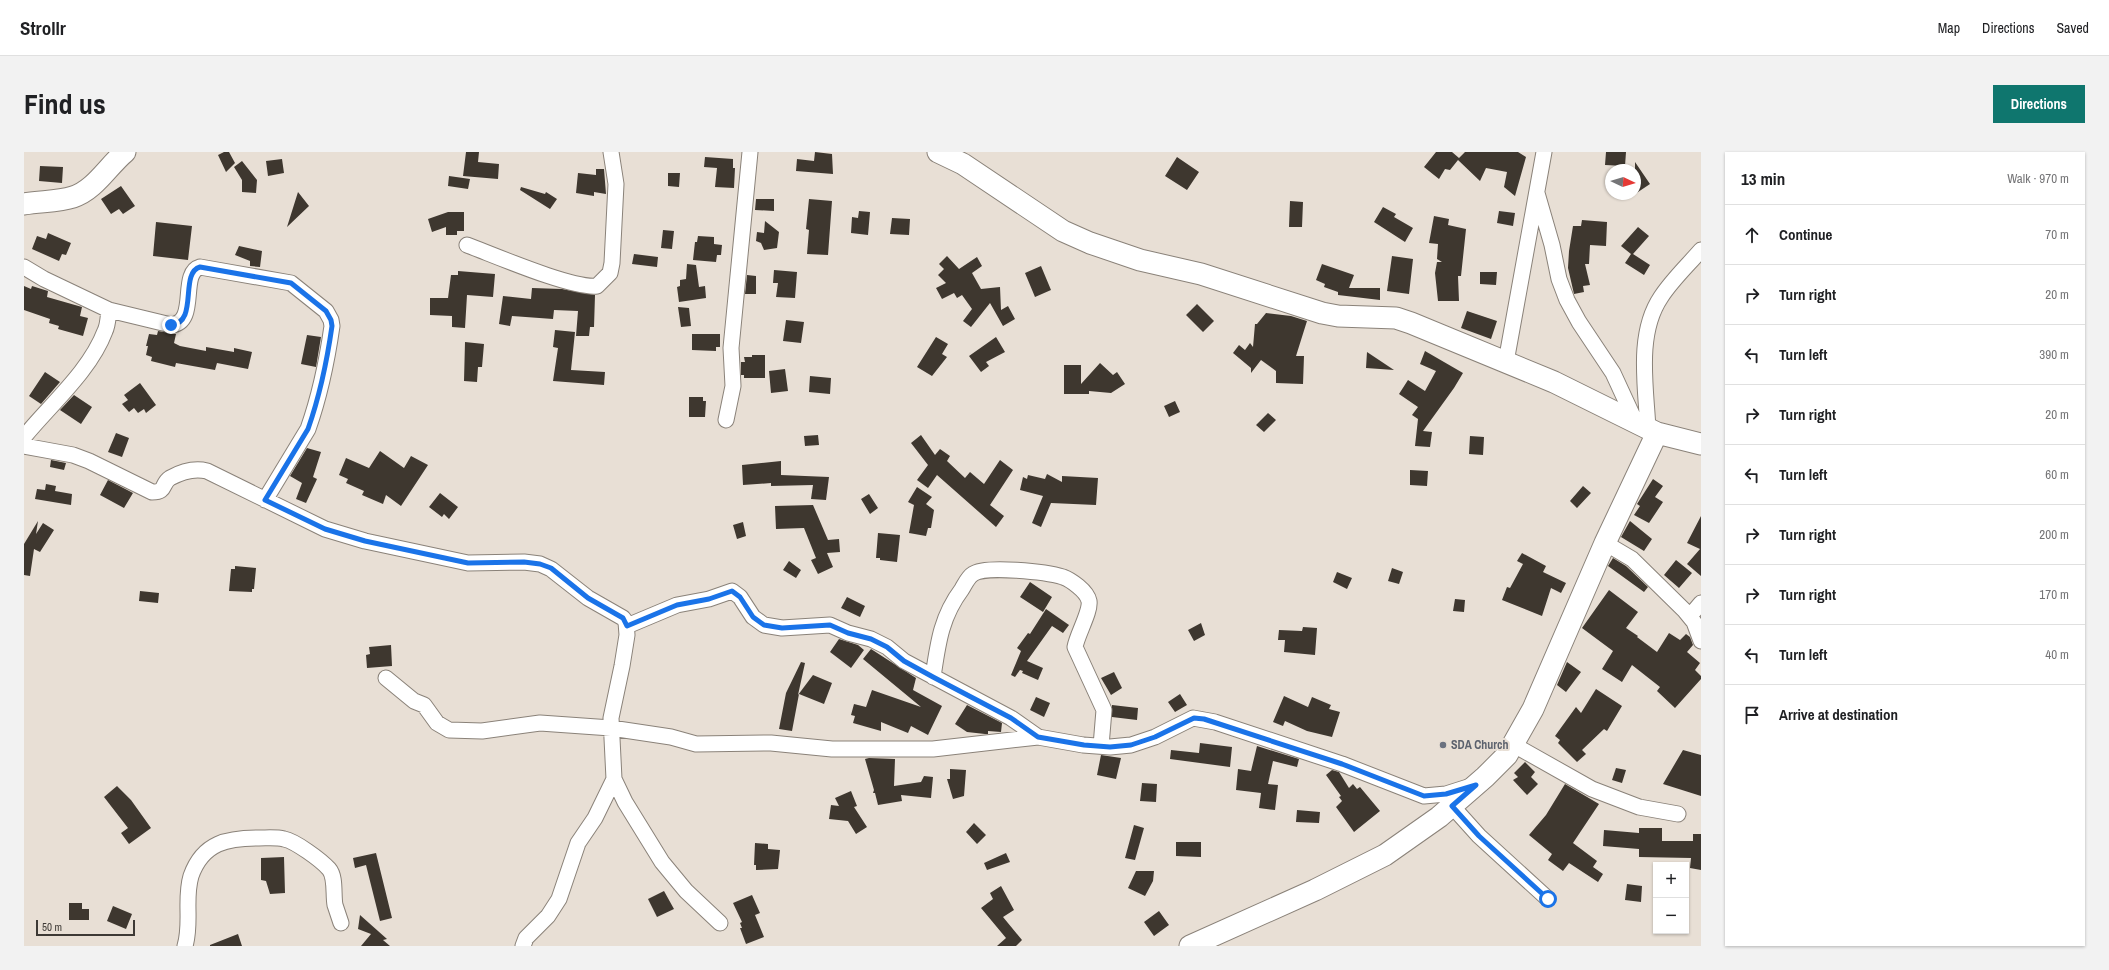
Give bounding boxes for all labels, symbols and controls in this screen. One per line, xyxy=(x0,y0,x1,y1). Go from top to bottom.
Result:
text: Strollr xyxy=(20,15,66,41)
text: Map xyxy=(1938,19,1960,37)
text: Directions xyxy=(1982,19,2034,37)
text: Saved xyxy=(2056,19,2089,37)
text: Find us xyxy=(24,85,106,123)
button: Directions xyxy=(1993,85,2085,123)
north arrow xyxy=(1605,164,1641,200)
text: 13 min xyxy=(1741,167,1785,190)
text: Walk · 970 m xyxy=(2007,170,2069,187)
icon: ahead xyxy=(1741,224,1763,246)
text: Continue xyxy=(1779,224,1832,245)
text: 70 m xyxy=(2045,226,2069,243)
icon: right xyxy=(1741,284,1763,306)
text: Turn right xyxy=(1779,284,1836,305)
text: 20 m xyxy=(2045,286,2069,303)
route end xyxy=(162,316,180,334)
icon: left xyxy=(1741,344,1763,366)
text: Turn left xyxy=(1779,344,1827,365)
text: 390 m xyxy=(2039,346,2069,363)
icon: right xyxy=(1741,404,1763,426)
text: Turn right xyxy=(1779,404,1836,425)
text: 20 m xyxy=(2045,406,2069,423)
icon: left xyxy=(1741,464,1763,486)
text: Turn left xyxy=(1779,464,1827,485)
text: 60 m xyxy=(2045,466,2069,483)
icon: right xyxy=(1741,524,1763,546)
text: Turn right xyxy=(1779,524,1836,545)
text: 200 m xyxy=(2039,526,2069,543)
icon: right xyxy=(1741,584,1763,606)
text: Turn right xyxy=(1779,584,1836,605)
text: 170 m xyxy=(2039,586,2069,603)
icon: left xyxy=(1741,644,1763,666)
text: Turn left xyxy=(1779,644,1827,665)
text: 40 m xyxy=(2045,646,2069,663)
icon: arrive xyxy=(1741,704,1763,726)
text: Arrive at destination xyxy=(1779,704,1898,725)
place label: SDA Church xyxy=(1451,737,1509,753)
marker: SDA Church xyxy=(1438,740,1448,750)
map controls xyxy=(1653,862,1689,934)
button: + xyxy=(1653,862,1689,898)
route start xyxy=(1539,890,1557,908)
button: − xyxy=(1653,898,1689,934)
scale bar xyxy=(36,918,135,937)
text: 50 m xyxy=(42,920,62,934)

